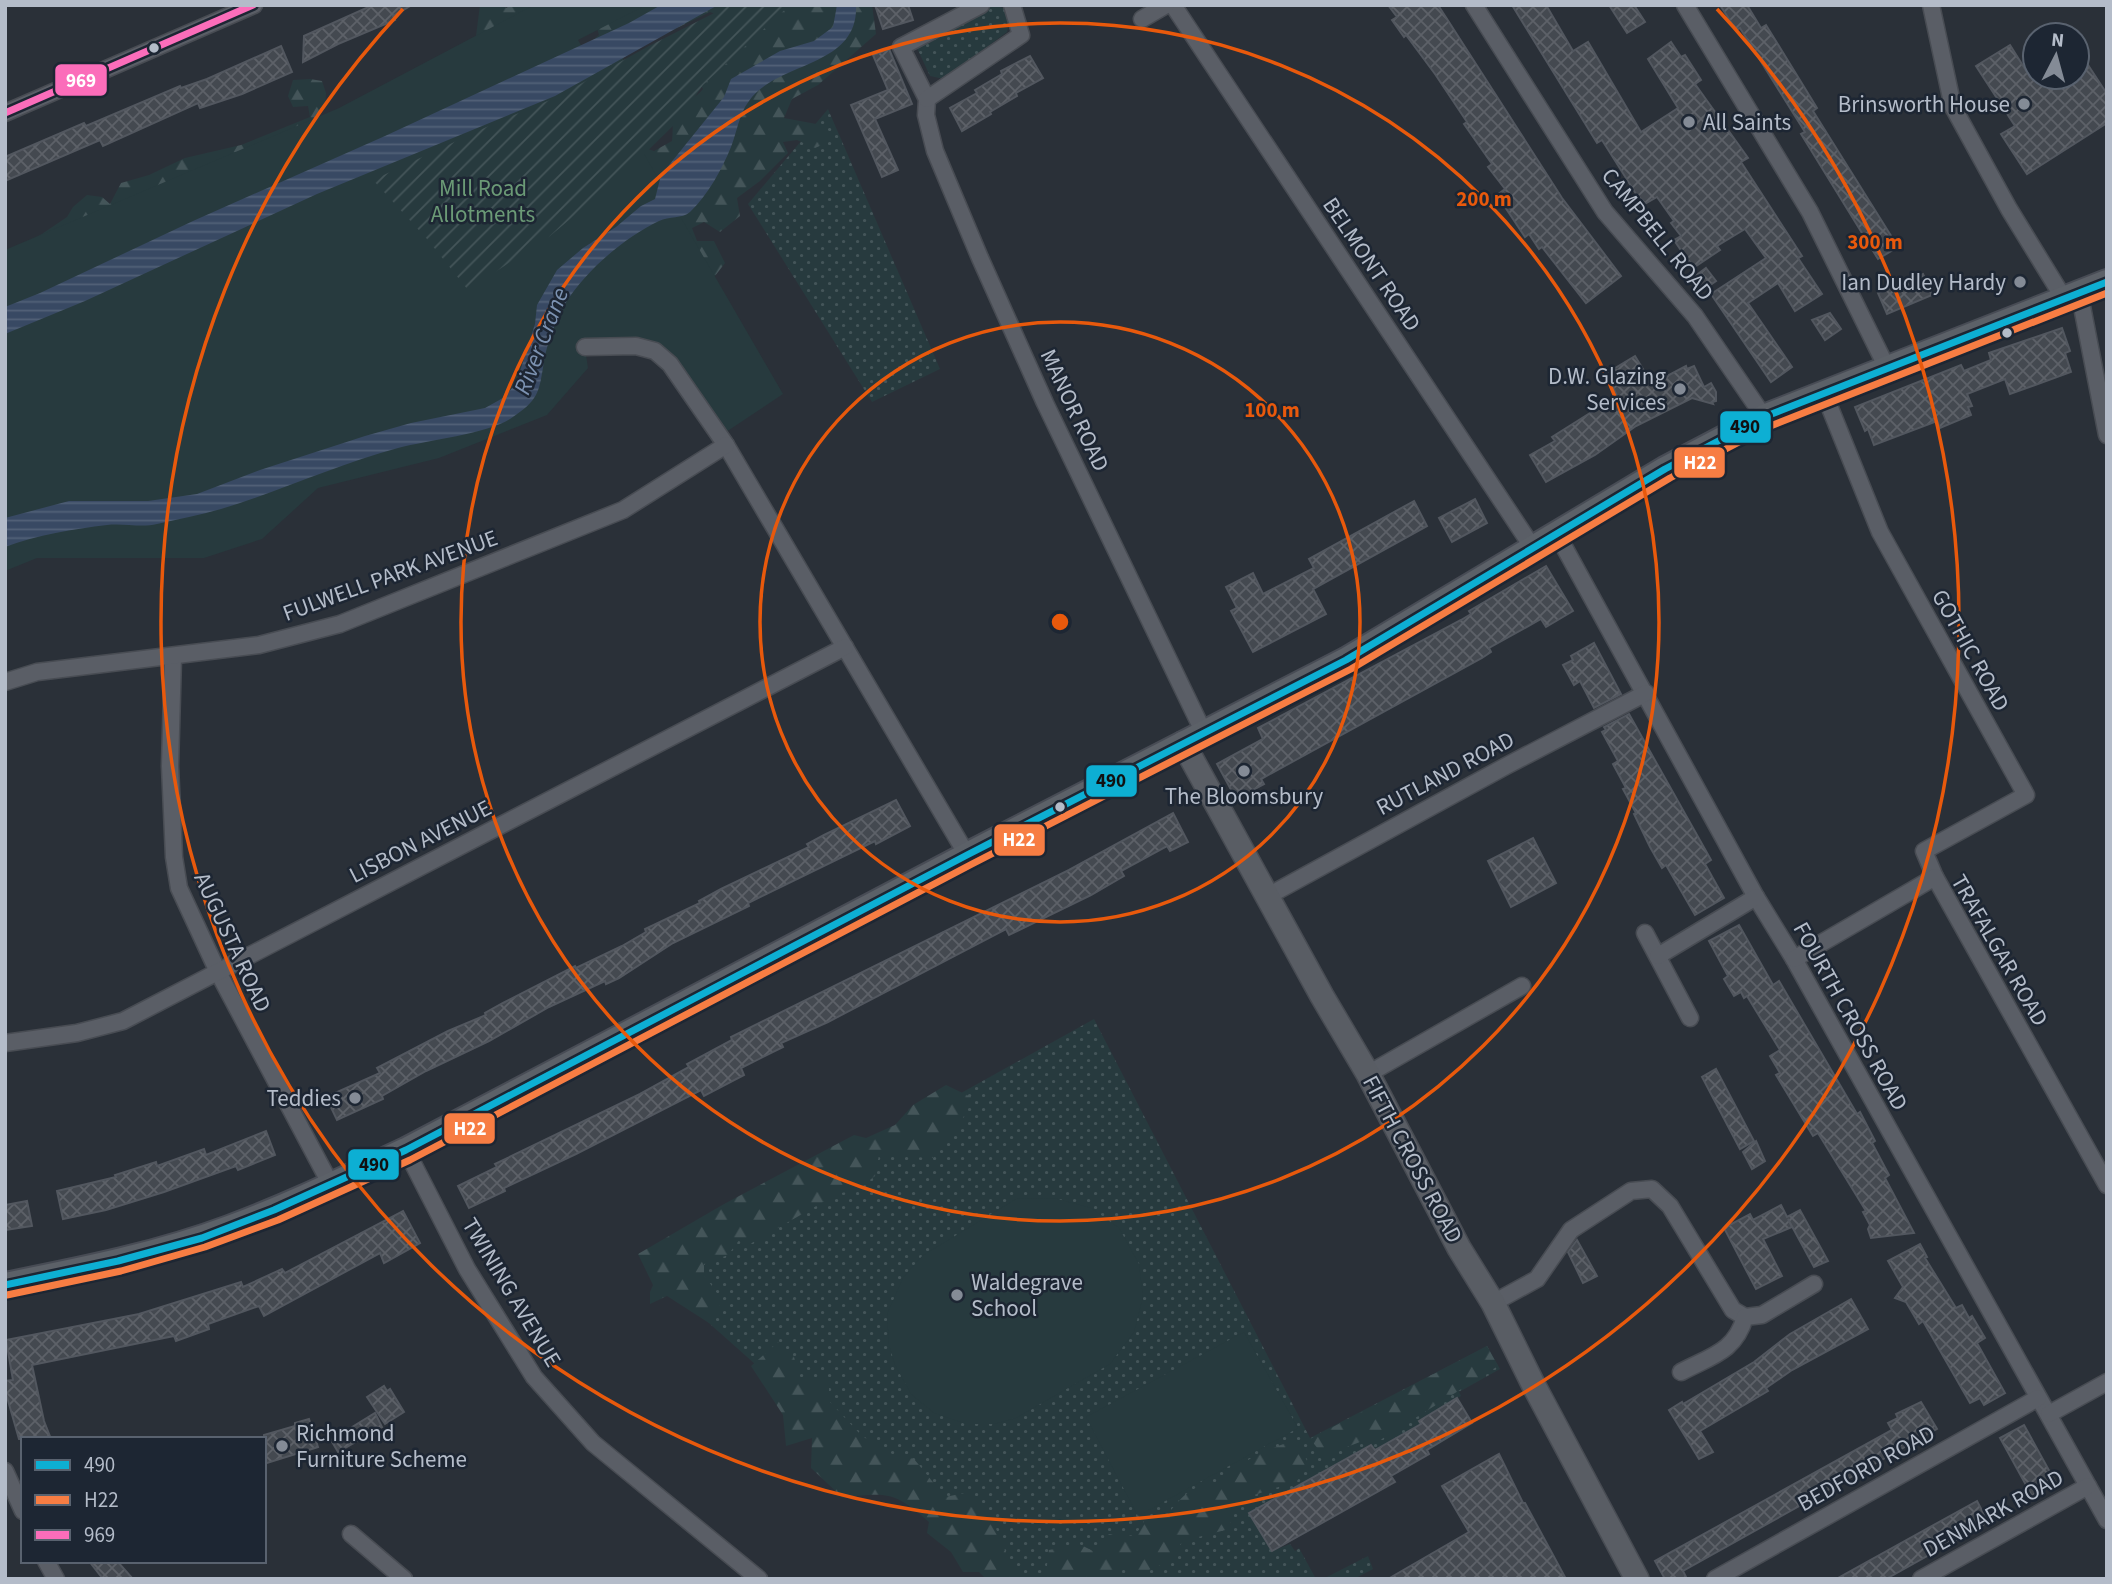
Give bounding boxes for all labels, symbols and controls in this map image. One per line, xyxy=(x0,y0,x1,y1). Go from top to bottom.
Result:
north arrow xyxy=(2021,21,2091,91)
text: N xyxy=(2050,26,2065,55)
unlabelled marker xyxy=(147,41,161,55)
line badge: 969 xyxy=(54,63,108,97)
text: 969 xyxy=(66,68,96,95)
place label: Brinsworth House xyxy=(1838,88,2010,121)
marker: Brinsworth House xyxy=(2016,96,2032,112)
place label: All Saints xyxy=(1703,106,1791,139)
marker: All Saints xyxy=(1681,114,1697,130)
street label: CAMPBELL ROAD xyxy=(1594,161,1722,308)
park label: Mill Road Allotments xyxy=(431,172,535,231)
text: 200 m xyxy=(1456,184,1512,214)
street label: BELMONT ROAD xyxy=(1314,191,1429,338)
text: 300 m xyxy=(1847,227,1903,257)
place label: Ian Dudley Hardy xyxy=(1841,266,2006,299)
marker: Ian Dudley Hardy xyxy=(2012,274,2028,290)
water label: River Crane xyxy=(505,282,578,400)
unlabelled marker xyxy=(2000,326,2014,340)
street label: MANOR ROAD xyxy=(1032,343,1117,477)
place label: D.W. Glazing Services xyxy=(1548,360,1666,419)
marker: D.W. Glazing Services xyxy=(1672,381,1688,397)
text: 100 m xyxy=(1244,395,1300,425)
line badge: 490 xyxy=(1719,410,1772,444)
text: 490 xyxy=(1730,414,1760,441)
line badge: H22 xyxy=(1673,446,1726,479)
text: H22 xyxy=(1684,450,1716,477)
street label: FULWELL PARK AVENUE xyxy=(278,521,502,630)
street label: GOTHIC ROAD xyxy=(1923,583,2018,717)
centre of rings xyxy=(1048,610,1072,634)
street label: RUTLAND ROAD xyxy=(1370,723,1520,824)
marker: The Bloomsbury xyxy=(1236,763,1252,779)
line badge: 490 xyxy=(1085,764,1138,798)
text: 490 xyxy=(1096,768,1126,795)
place label: The Bloomsbury xyxy=(1165,780,1323,813)
street label: LISBON AVENUE xyxy=(343,791,497,892)
unlabelled marker xyxy=(1053,800,1067,814)
line badge: H22 xyxy=(993,823,1046,857)
text: H22 xyxy=(1003,827,1035,854)
street label: AUGUSTA ROAD xyxy=(186,867,279,1018)
street label: TRAFALGAR ROAD xyxy=(1943,868,2056,1032)
street label: FOURTH CROSS ROAD xyxy=(1785,916,1916,1117)
street label: FIFTH CROSS ROAD xyxy=(1354,1069,1471,1249)
place label: Teddies xyxy=(267,1082,341,1115)
marker: Teddies xyxy=(347,1090,363,1106)
line badge: H22 xyxy=(443,1112,496,1145)
text: H22 xyxy=(454,1116,486,1143)
line badge: 490 xyxy=(347,1148,400,1181)
text: 490 xyxy=(359,1152,389,1179)
street label: TWINING AVENUE xyxy=(454,1211,569,1373)
place label: Waldegrave School xyxy=(971,1266,1083,1325)
marker: Waldegrave School xyxy=(949,1287,965,1303)
place label: Richmond Furniture Scheme xyxy=(296,1417,467,1476)
street label: BEDFORD ROAD xyxy=(1791,1417,1941,1520)
legend xyxy=(21,1437,266,1563)
marker: Richmond Furniture Scheme xyxy=(274,1438,290,1454)
text: 490 xyxy=(84,1450,115,1480)
street label: DENMARK ROAD xyxy=(1917,1461,2070,1566)
text: H22 xyxy=(84,1485,119,1515)
text: 969 xyxy=(84,1520,115,1550)

